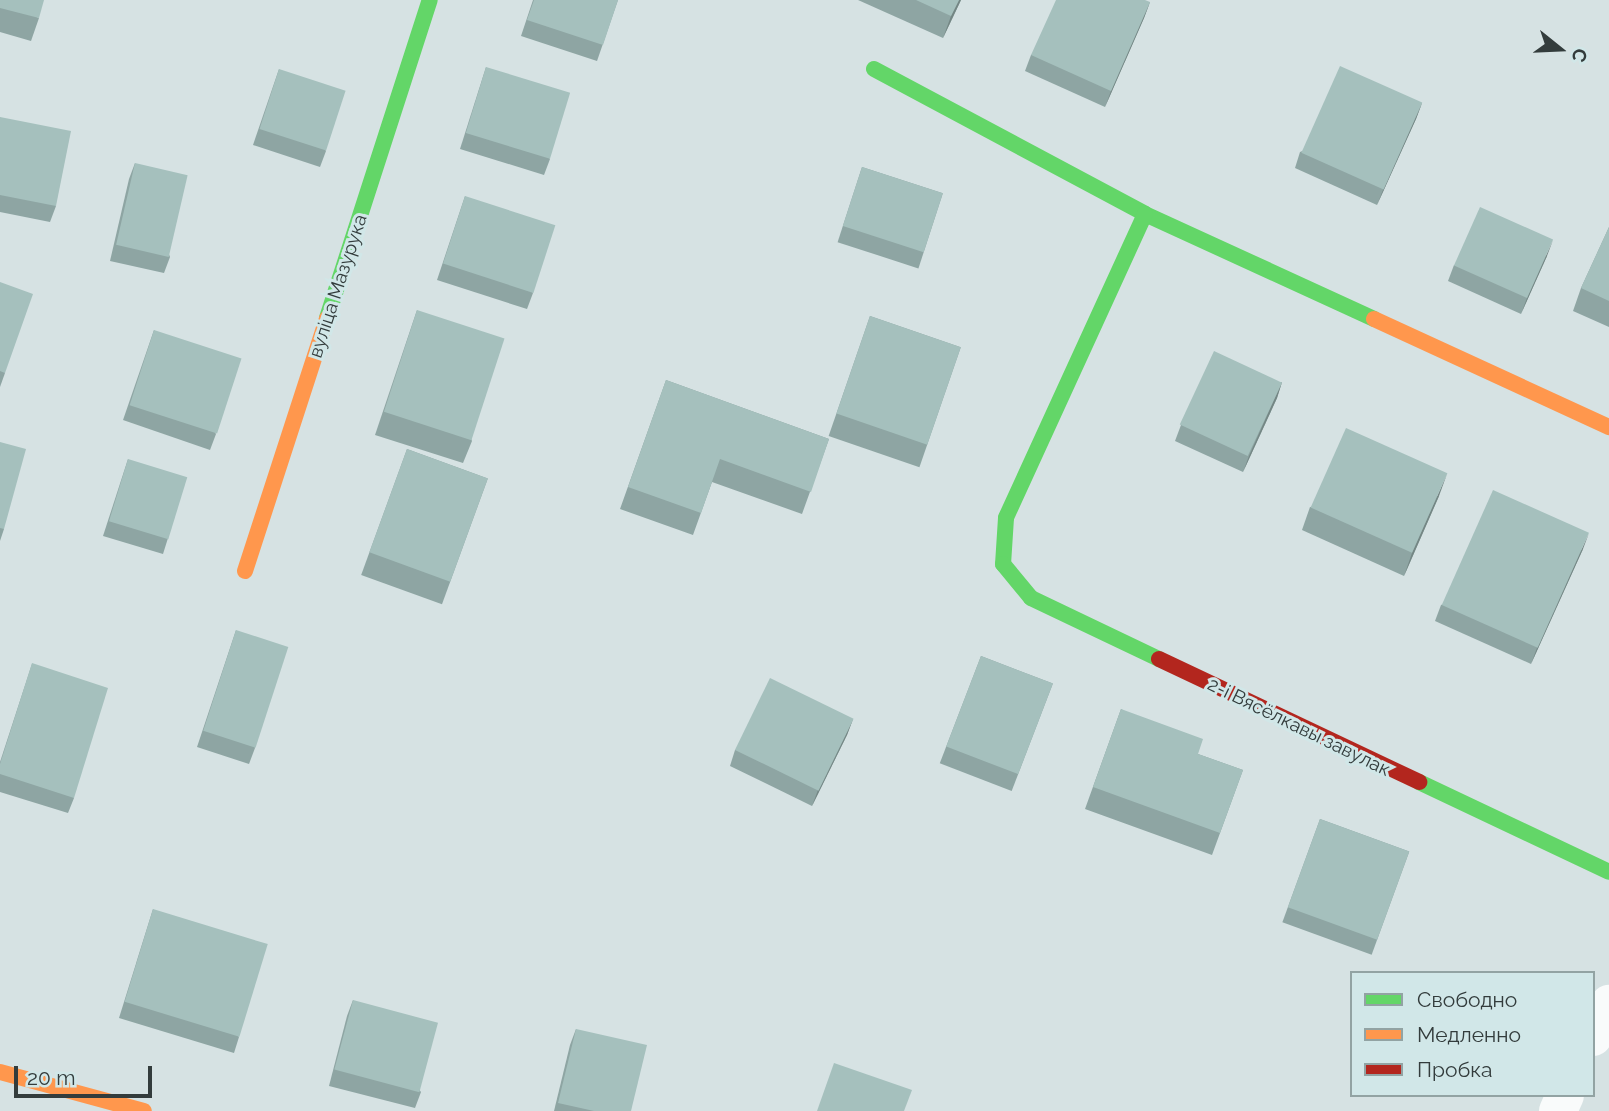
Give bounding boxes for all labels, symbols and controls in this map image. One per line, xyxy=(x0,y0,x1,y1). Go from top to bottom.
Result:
north arrow xyxy=(1525,14,1595,84)
text: С xyxy=(1567,46,1592,65)
street label: вуліца Мазурука xyxy=(304,211,372,361)
street label: 2-і Вясёлкавы завулак xyxy=(1204,673,1394,781)
legend xyxy=(1350,971,1595,1097)
text: Свободно xyxy=(1417,987,1517,1012)
text: Медленно xyxy=(1417,1022,1521,1047)
scale bar xyxy=(18,1052,156,1096)
text: Пробка xyxy=(1417,1057,1493,1082)
text: 20 m xyxy=(27,1065,75,1090)

